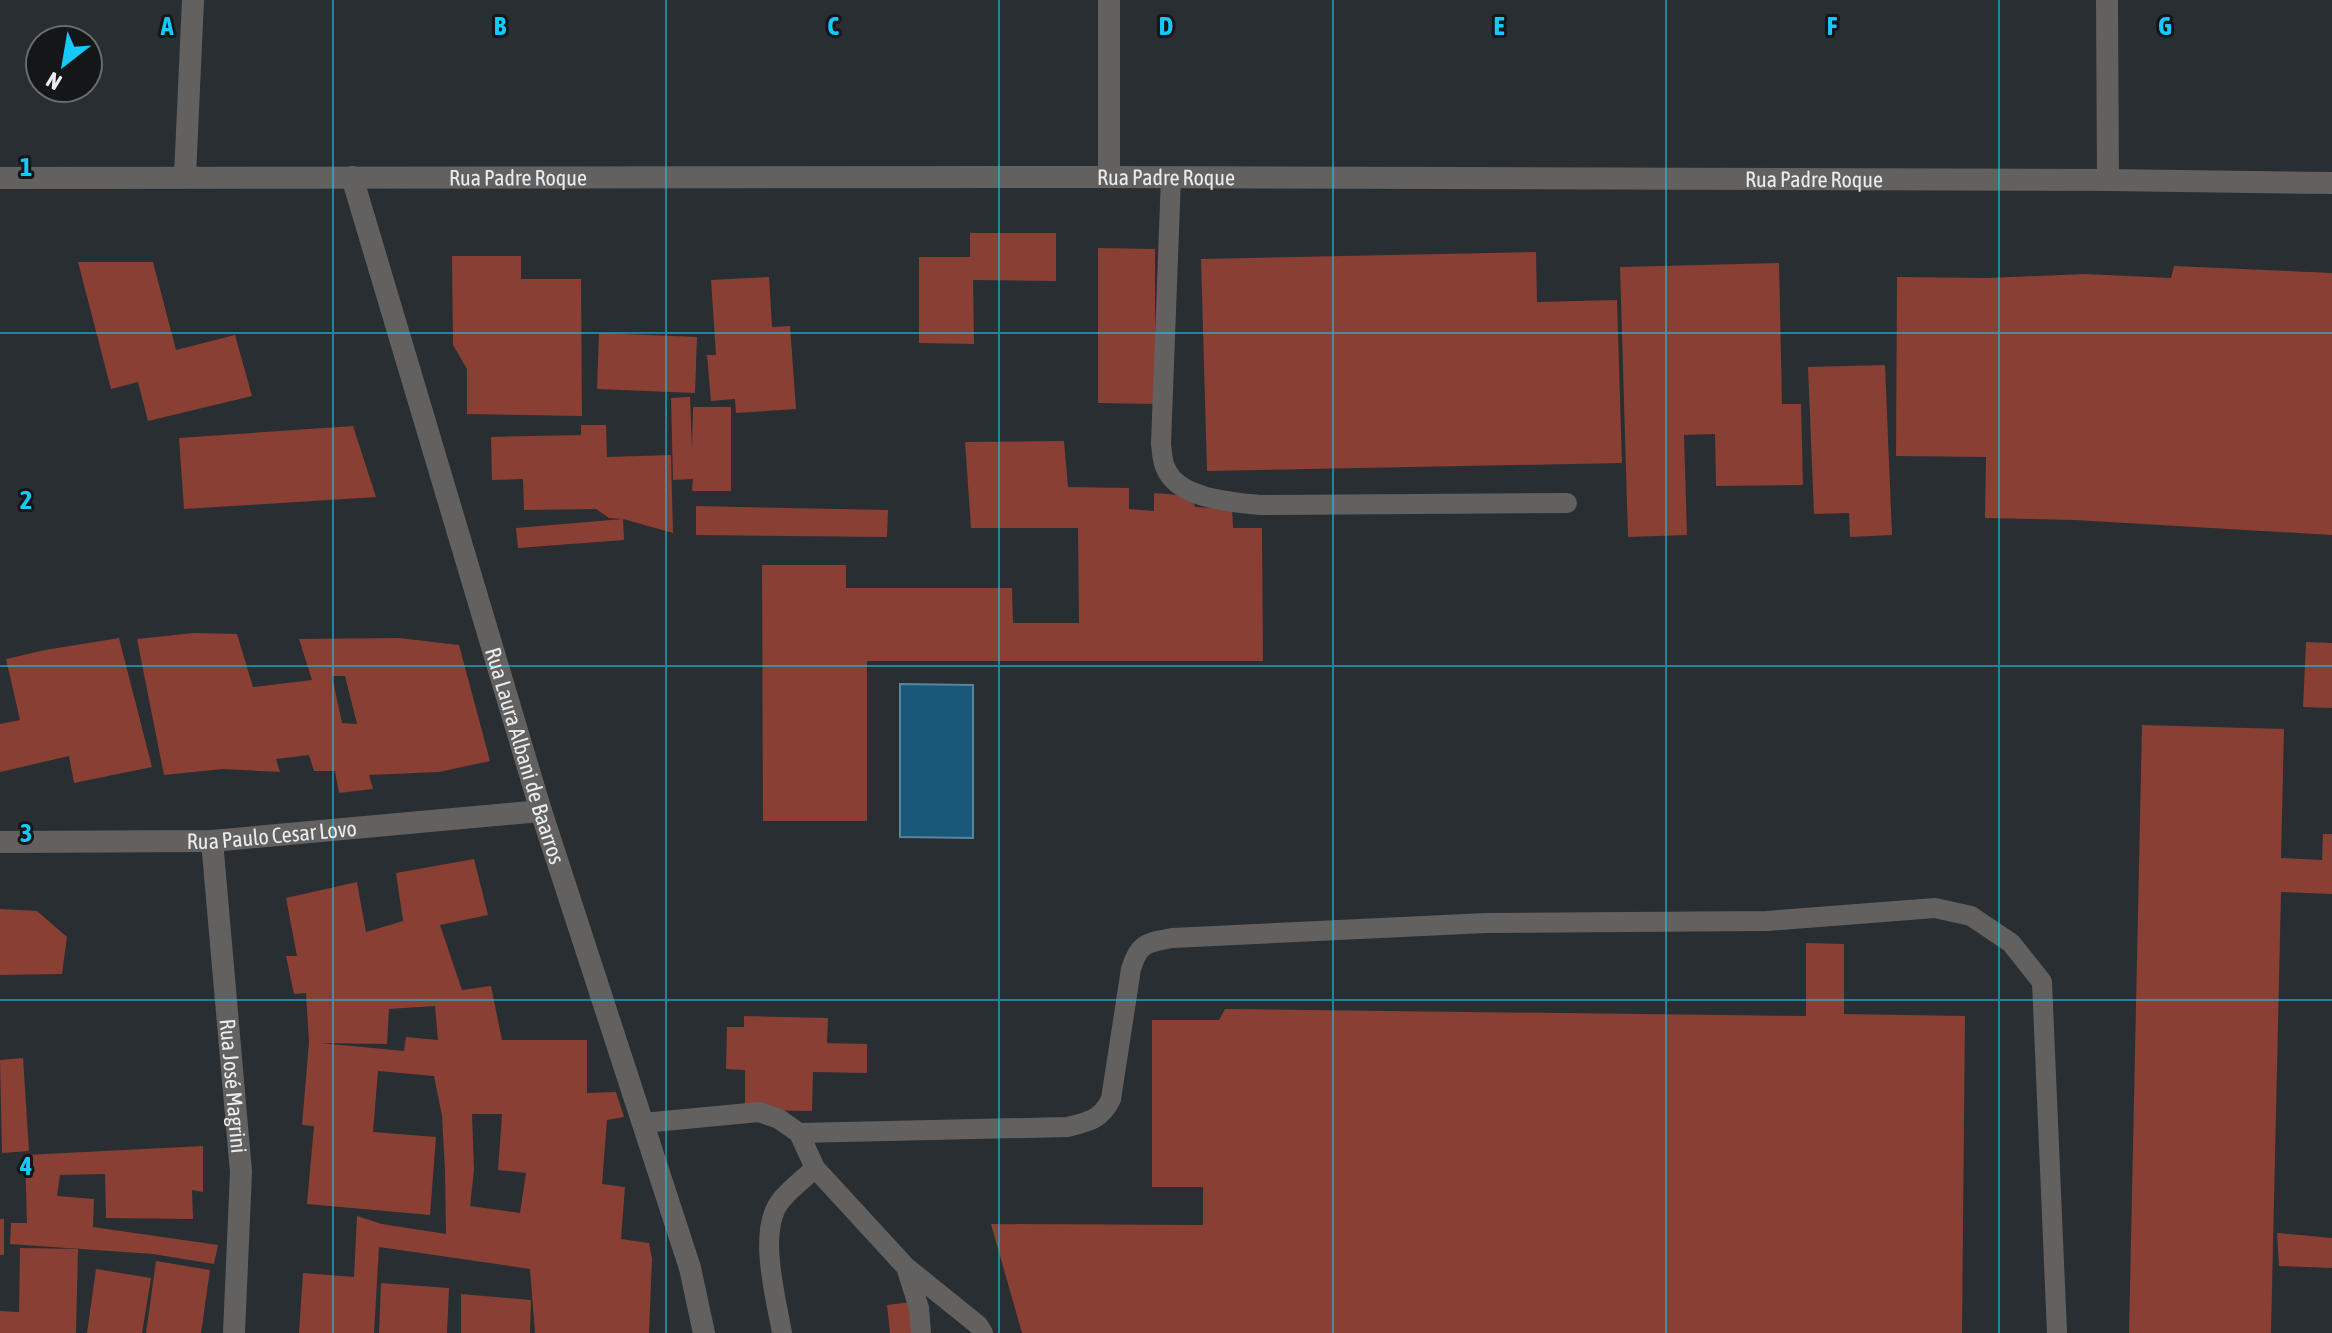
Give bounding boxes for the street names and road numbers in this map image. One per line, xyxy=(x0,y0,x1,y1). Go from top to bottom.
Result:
street label: Rua Padre Roque xyxy=(449,164,587,191)
street label: Rua Padre Roque xyxy=(1097,164,1235,190)
street label: Rua Padre Roque xyxy=(1745,166,1883,192)
street label: Rua Laura Albani de Baarros xyxy=(480,644,570,868)
street label: Rua Paulo Cesar Lovo xyxy=(187,815,358,854)
street label: Rua José Magrini xyxy=(215,1018,252,1154)

